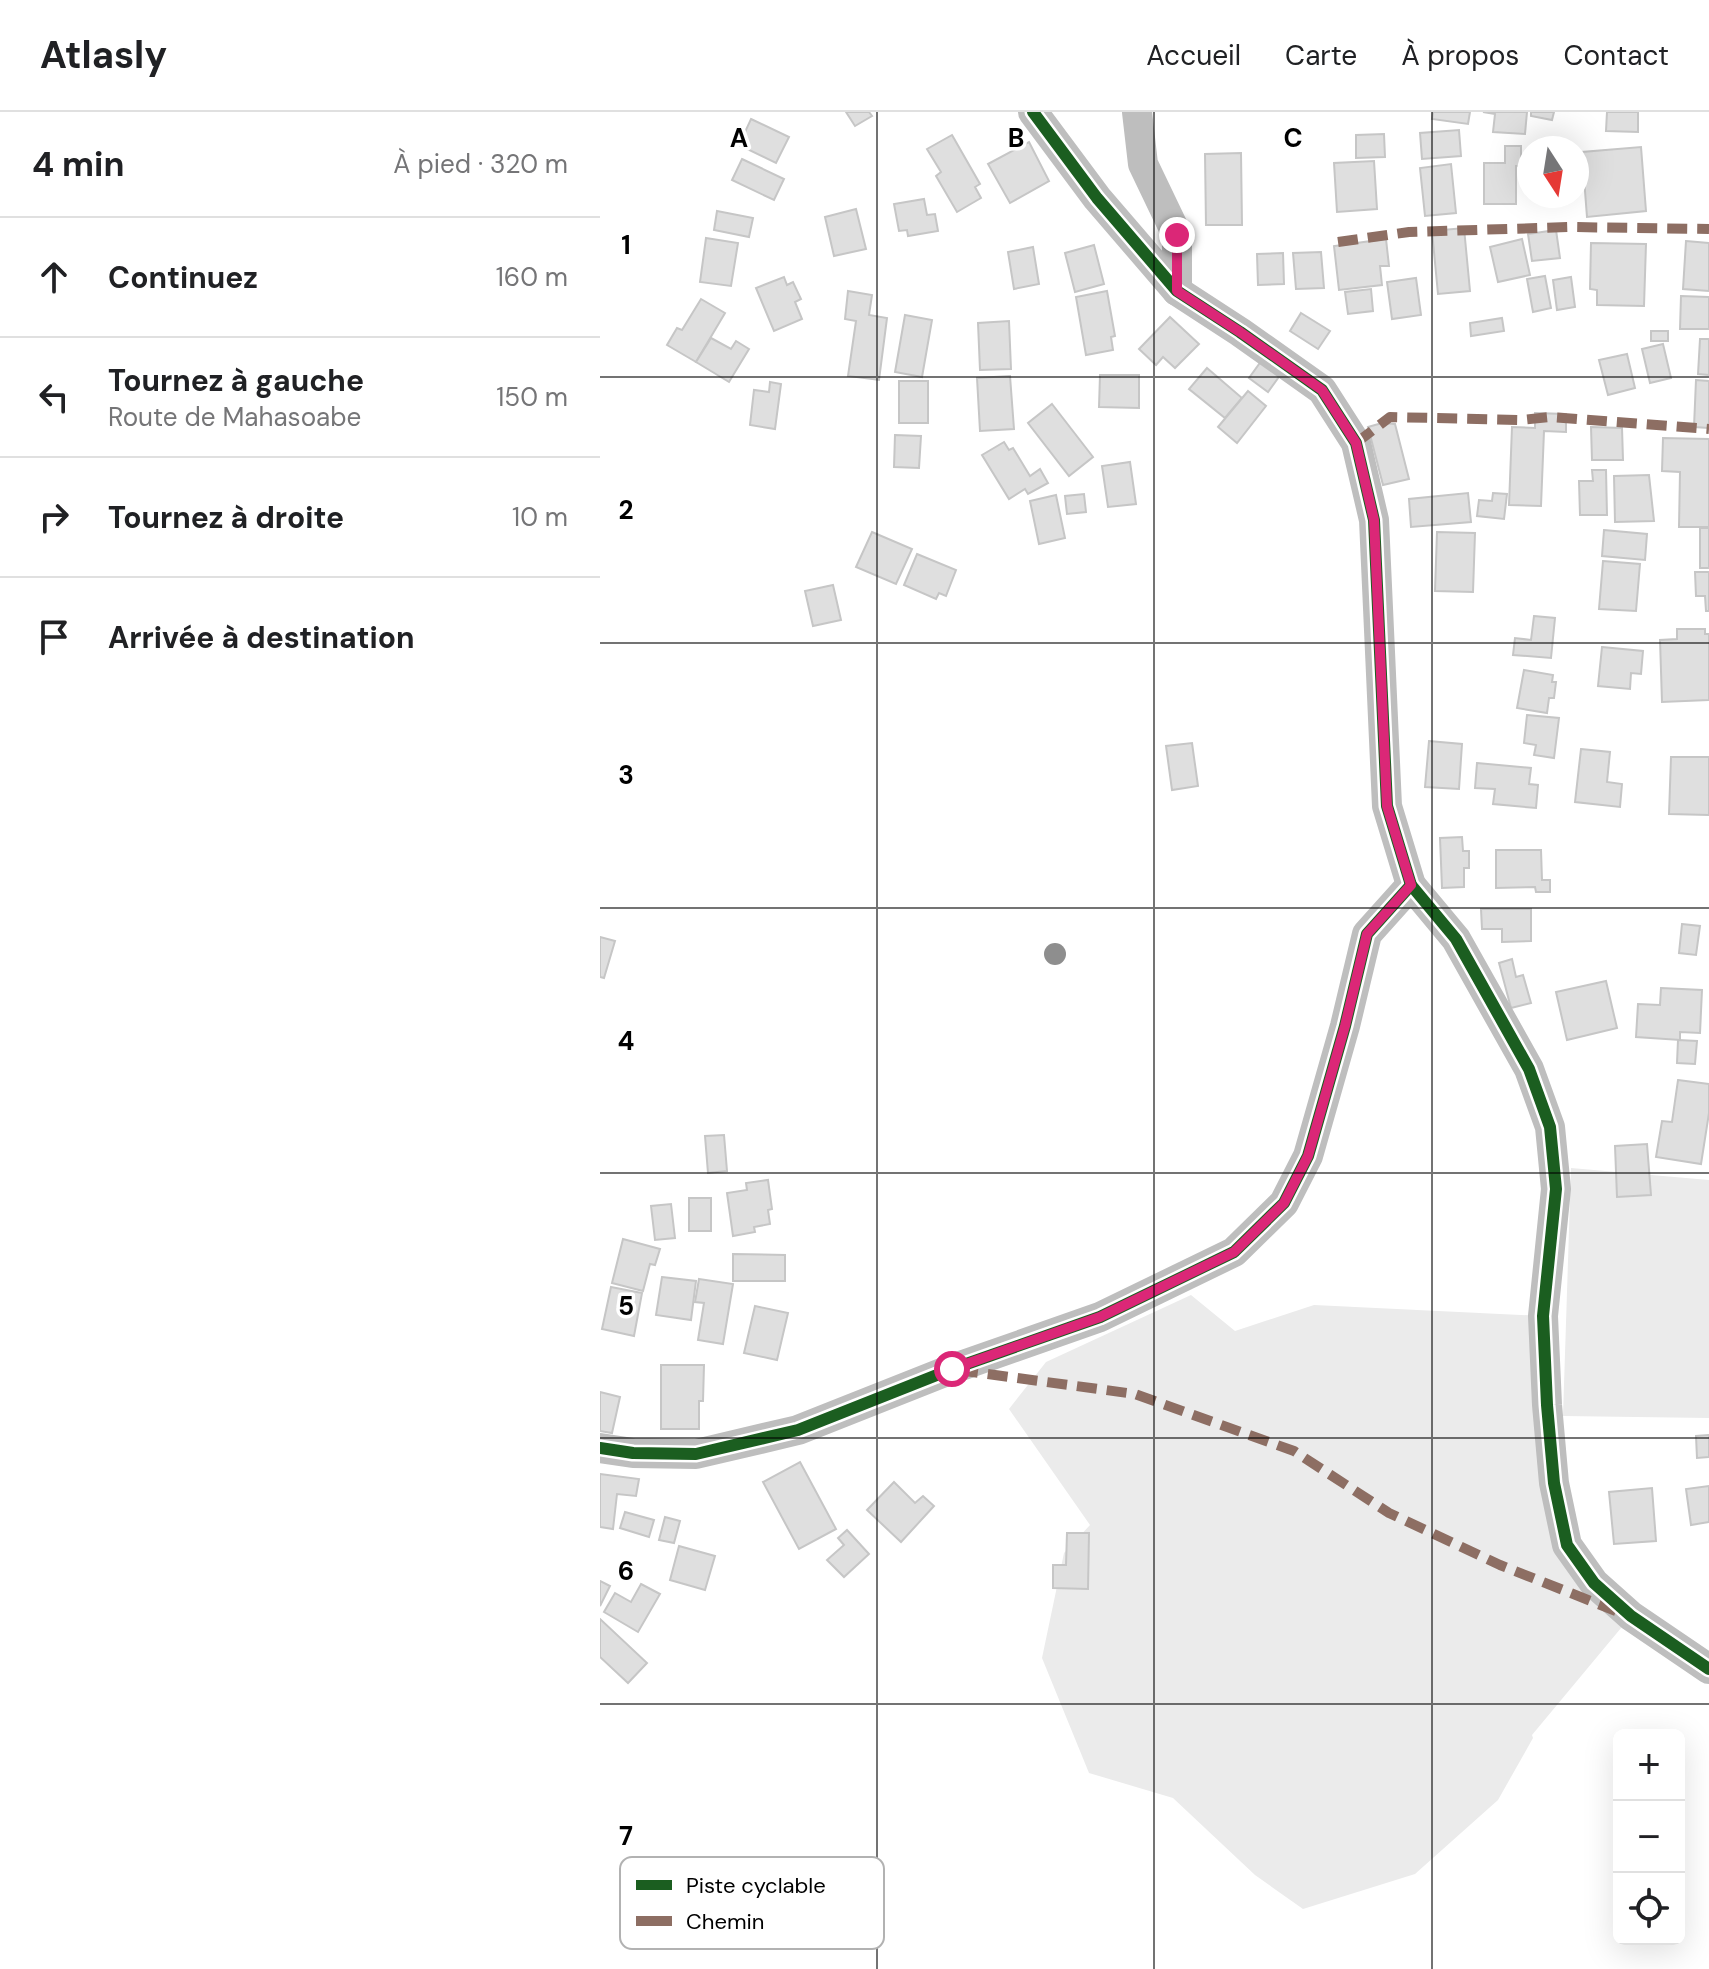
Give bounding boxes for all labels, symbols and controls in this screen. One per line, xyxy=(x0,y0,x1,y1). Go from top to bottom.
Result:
text: Atlasly xyxy=(40,30,167,80)
text: Accueil xyxy=(1146,37,1241,74)
text: Carte xyxy=(1285,37,1357,74)
text: À propos xyxy=(1401,37,1519,74)
text: Contact xyxy=(1563,37,1669,74)
text: A xyxy=(730,121,748,155)
text: B xyxy=(1008,121,1024,155)
text: C xyxy=(1283,121,1303,155)
north arrow xyxy=(1517,136,1589,208)
text: 4 min xyxy=(32,142,124,187)
text: À pied · 320 m xyxy=(393,147,568,181)
route end xyxy=(1159,217,1195,253)
text: 1 xyxy=(621,228,631,262)
icon: ahead xyxy=(32,255,76,299)
text: Continuez xyxy=(108,258,258,297)
text: 160 m xyxy=(496,260,568,294)
text: Tournez à gauche xyxy=(108,361,364,400)
icon: left xyxy=(32,375,76,419)
text: 150 m xyxy=(496,380,568,414)
text: Route de Mahasoabe xyxy=(108,400,361,434)
text: 2 xyxy=(618,493,634,527)
icon: right xyxy=(32,495,76,539)
text: Tournez à droite xyxy=(108,498,344,537)
text: 10 m xyxy=(512,500,568,534)
icon: arrive xyxy=(32,615,76,659)
text: Arrivée à destination xyxy=(108,618,414,657)
text: 3 xyxy=(618,758,634,792)
text: 4 xyxy=(618,1024,634,1058)
text: 5 xyxy=(618,1289,634,1323)
route start xyxy=(934,1351,970,1387)
text: 6 xyxy=(618,1554,634,1588)
map controls xyxy=(1613,1729,1685,1945)
button: + xyxy=(1613,1729,1685,1801)
button: − xyxy=(1613,1801,1685,1873)
text: 7 xyxy=(619,1819,633,1853)
legend xyxy=(620,1857,884,1949)
text: Piste cyclable xyxy=(686,1871,826,1900)
button: locate xyxy=(1613,1873,1685,1945)
text: Chemin xyxy=(686,1907,764,1936)

